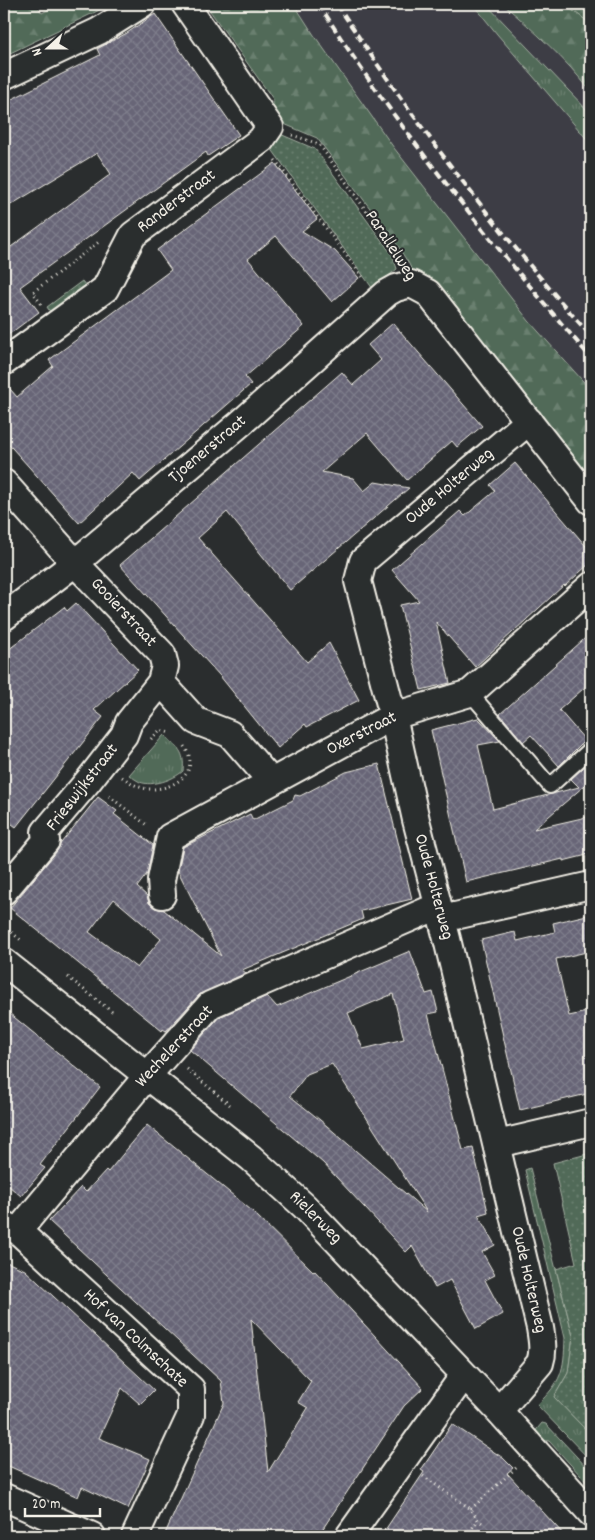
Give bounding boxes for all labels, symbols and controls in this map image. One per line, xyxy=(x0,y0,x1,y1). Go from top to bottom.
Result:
north arrow xyxy=(22,22,72,72)
text: N xyxy=(27,45,48,59)
street label: Randerstraat xyxy=(132,164,222,240)
street label: Parallelweg xyxy=(358,206,422,286)
street label: Tjoenerstraat xyxy=(164,410,253,490)
street label: Oude Holterweg xyxy=(400,442,500,532)
street label: Gooierstraat xyxy=(84,573,162,654)
street label: Oxerstraat xyxy=(322,705,402,762)
street label: Frieswijkstraat xyxy=(41,739,125,837)
street label: Oude Holterweg xyxy=(407,831,459,943)
street label: Wechelerstraat xyxy=(130,1000,220,1094)
street label: Rielerweg xyxy=(283,1186,347,1250)
street label: Oude Holterweg xyxy=(504,1224,552,1336)
street label: Hof van Colmschate xyxy=(77,1284,193,1394)
scale bar xyxy=(25,1485,100,1517)
text: 20 m xyxy=(32,1494,60,1516)

